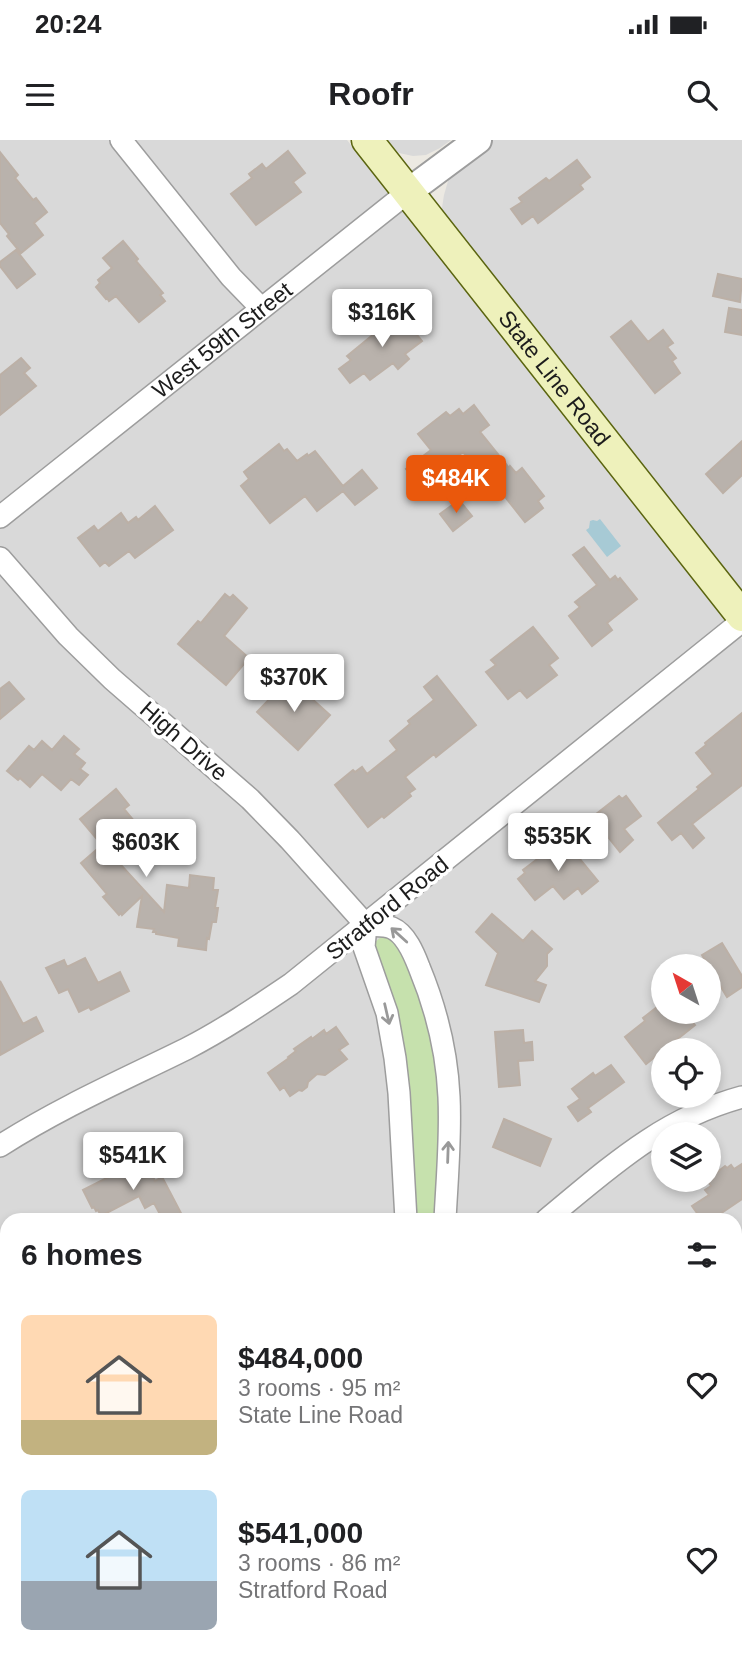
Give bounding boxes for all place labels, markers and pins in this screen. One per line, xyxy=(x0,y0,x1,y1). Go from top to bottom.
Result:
pin: $316K xyxy=(333,290,431,349)
pin: $484K xyxy=(407,456,505,515)
pin: $370K xyxy=(245,654,343,714)
pin: $535K xyxy=(509,814,607,873)
pin: $603K xyxy=(97,820,195,879)
pin: $541K xyxy=(84,1132,182,1192)

